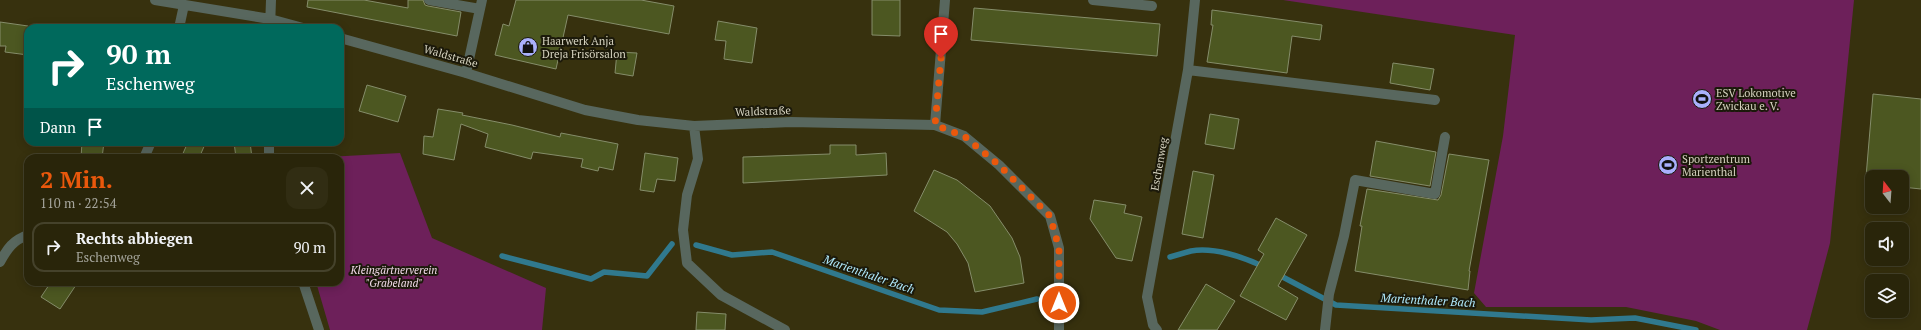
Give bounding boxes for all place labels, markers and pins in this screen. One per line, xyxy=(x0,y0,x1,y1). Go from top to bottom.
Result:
pin xyxy=(924,17,958,58)
place label: Haarwerk Anja Dreja Frisörsalon xyxy=(542,34,626,61)
shop icon: Haarwerk Anja Dreja Frisörsalon xyxy=(517,36,539,58)
place label: ESV Lokomotive Zwickau e. V. xyxy=(1716,86,1796,113)
sports icon: ESV Lokomotive Zwickau e. V. xyxy=(1691,88,1713,110)
place label: Sportzentrum Marienthal xyxy=(1682,152,1750,179)
sports icon: Sportzentrum Marienthal xyxy=(1657,154,1679,176)

